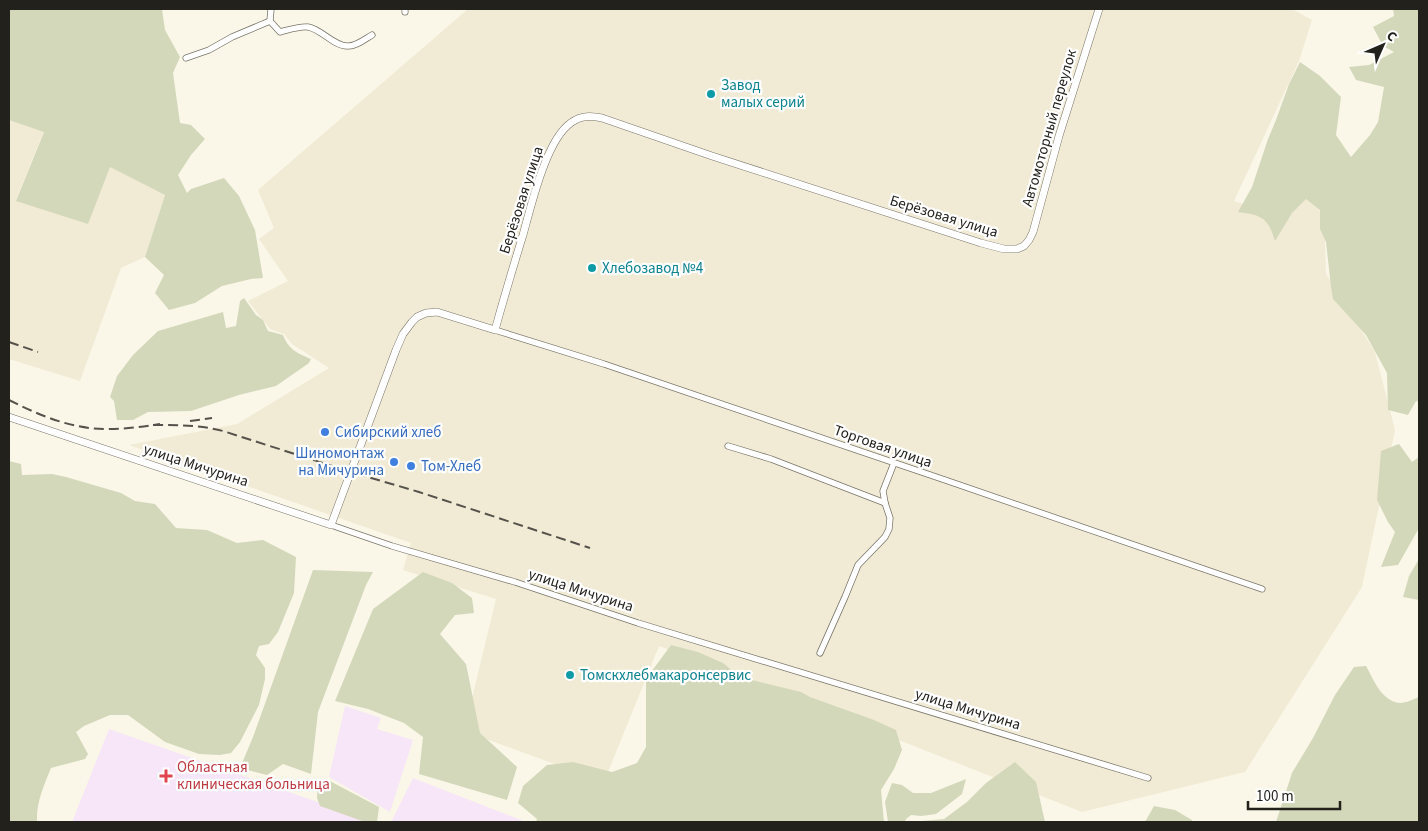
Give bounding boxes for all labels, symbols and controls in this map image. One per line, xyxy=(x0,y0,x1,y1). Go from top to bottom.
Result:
north arrow xyxy=(1358,20,1408,70)
text: С xyxy=(1382,27,1401,46)
street label: Автомоторный переулок xyxy=(1017,46,1082,209)
place label: Завод малых серий xyxy=(721,75,805,113)
marker: Завод малых серий xyxy=(705,88,717,100)
street label: Берёзовая улица xyxy=(494,144,549,257)
street label: Берёзовая улица xyxy=(887,190,1001,243)
place label: Хлебозавод №4 xyxy=(602,258,704,279)
marker: Хлебозавод №4 xyxy=(586,262,598,274)
street label: Торговая улица xyxy=(831,420,935,473)
place label: Сибирский хлеб xyxy=(335,422,441,443)
marker: Сибирский хлеб xyxy=(319,426,331,438)
street label: улица Мичурина xyxy=(141,439,251,492)
place label: Шиномонтаж на Мичурина xyxy=(295,443,385,481)
marker: Шиномонтаж на Мичурина xyxy=(388,456,400,468)
place label: Том-Хлеб xyxy=(421,456,481,477)
marker: Том-Хлеб xyxy=(405,460,417,472)
street label: улица Мичурина xyxy=(526,564,636,617)
place label: Томскхлебмакаронсервис xyxy=(580,665,751,686)
marker: Томскхлебмакаронсервис xyxy=(564,669,576,681)
street label: улица Мичурина xyxy=(913,683,1023,735)
place label: Областная клиническая больница xyxy=(177,757,330,795)
marker: Областная клиническая больница xyxy=(159,769,173,783)
scale bar xyxy=(1248,778,1340,810)
text: 100 m xyxy=(1256,786,1294,807)

